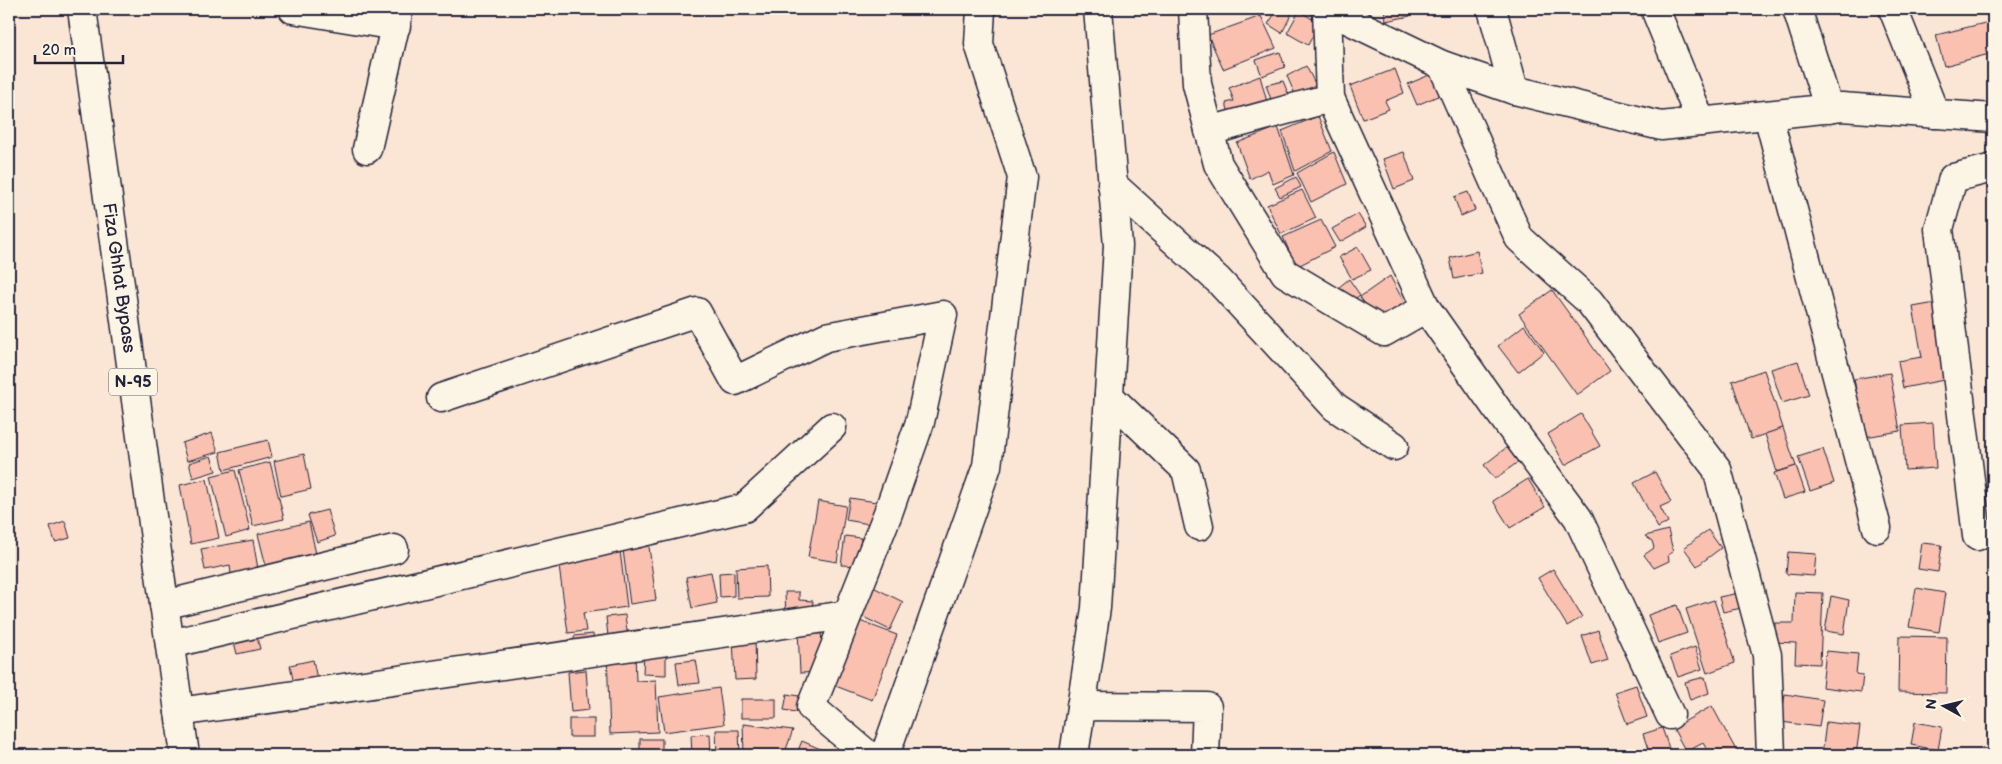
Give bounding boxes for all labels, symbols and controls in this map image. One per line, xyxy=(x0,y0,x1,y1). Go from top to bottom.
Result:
scale bar xyxy=(35,32,122,64)
text: 20 m xyxy=(42,41,76,60)
street label: Fiza Ghhat Bypass xyxy=(98,202,140,354)
road number: N-95 xyxy=(109,368,157,396)
north arrow xyxy=(1920,682,1970,732)
text: N xyxy=(1922,698,1941,711)

